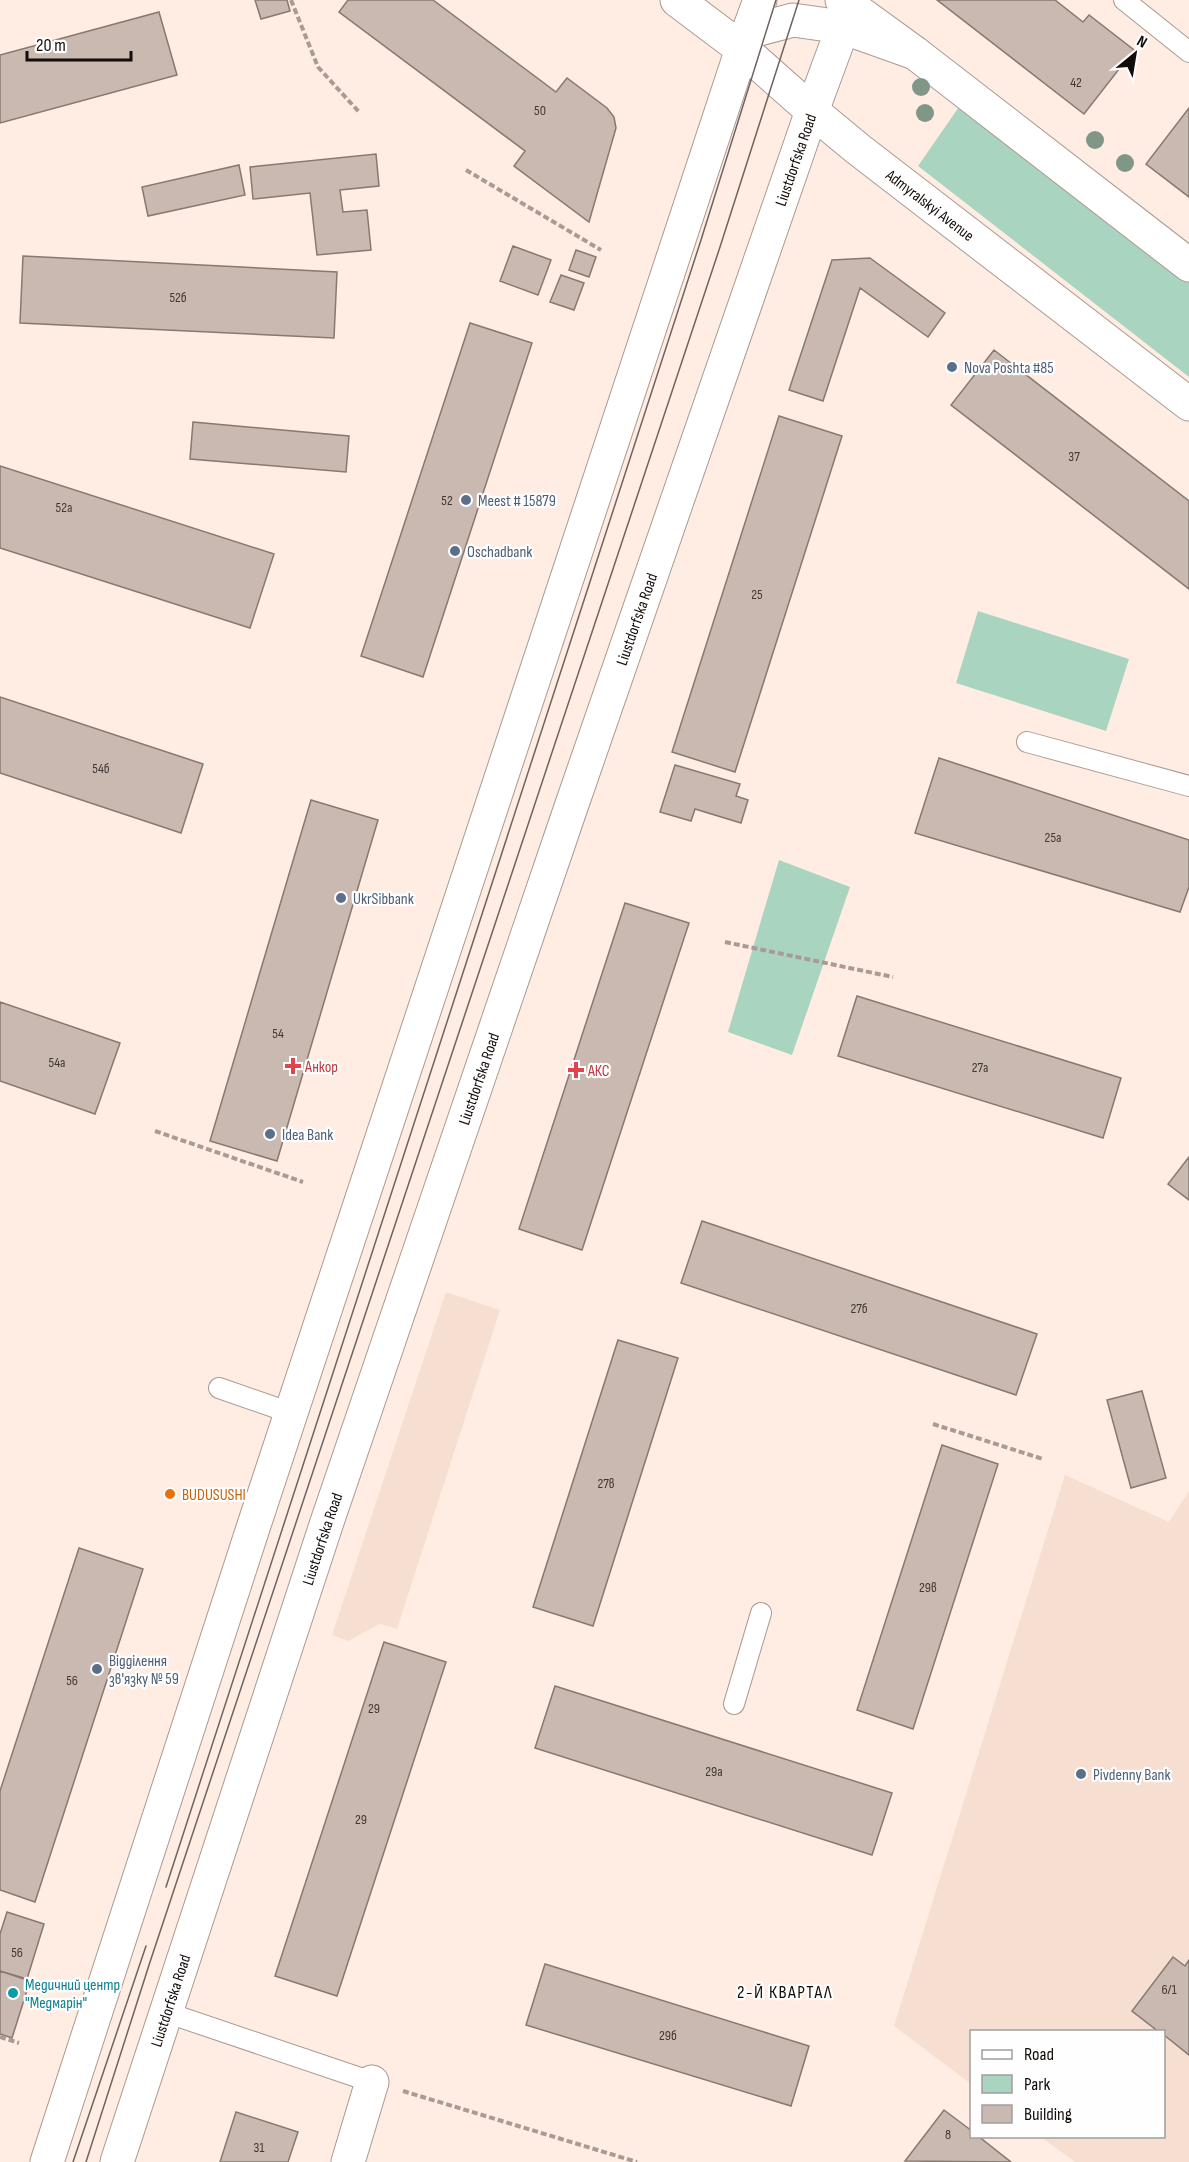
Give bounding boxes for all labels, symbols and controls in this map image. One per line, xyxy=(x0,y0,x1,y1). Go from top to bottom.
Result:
scale bar xyxy=(27,24,130,62)
north arrow xyxy=(1105,24,1165,84)
text: N xyxy=(1133,32,1150,53)
text: 20 m xyxy=(36,35,66,56)
house number: 42 xyxy=(1070,74,1082,91)
house number: 50 xyxy=(534,102,546,119)
street label: Liustdorfska Road xyxy=(772,112,821,209)
street label: Admyralskyi Avenue xyxy=(881,166,977,246)
house number: 52б xyxy=(169,289,187,306)
place label: Nova Poshta #85 xyxy=(964,359,1054,378)
marker: Nova Poshta #85 xyxy=(945,360,959,374)
house number: 37 xyxy=(1068,448,1080,465)
house number: 52 xyxy=(441,492,453,509)
place label: Meest # 15879 xyxy=(478,492,556,511)
marker: Meest # 15879 xyxy=(459,493,473,507)
house number: 52а xyxy=(56,499,72,516)
place label: Oschadbank xyxy=(467,543,532,562)
marker: Oschadbank xyxy=(448,544,462,558)
street label: Liustdorfska Road xyxy=(613,571,662,668)
house number: 25 xyxy=(751,586,763,603)
house number: 54б xyxy=(92,760,110,777)
house number: 25а xyxy=(1045,829,1061,846)
place label: UkrSibbank xyxy=(353,890,414,909)
marker: UkrSibbank xyxy=(334,891,348,905)
house number: 54 xyxy=(272,1025,284,1042)
street label: Liustdorfska Road xyxy=(455,1031,504,1128)
house number: 54а xyxy=(49,1054,65,1071)
place label: Анкор xyxy=(304,1058,338,1077)
marker: Анкор xyxy=(286,1059,300,1073)
house number: 27а xyxy=(972,1059,988,1076)
place label: АКС xyxy=(587,1062,610,1081)
marker: АКС xyxy=(569,1063,583,1077)
place label: Idea Bank xyxy=(282,1126,333,1145)
marker: Idea Bank xyxy=(263,1127,277,1141)
house number: 27б xyxy=(850,1300,868,1317)
house number: 27в xyxy=(597,1475,615,1492)
place label: BUDUSUSHI xyxy=(182,1486,246,1505)
marker: BUDUSUSHI xyxy=(163,1487,177,1501)
street label: Liustdorfska Road xyxy=(299,1491,347,1588)
house number: 29в xyxy=(919,1579,937,1596)
place label: Відділення зв'язку № 59 xyxy=(109,1652,179,1689)
marker: Відділення зв'язку № 59 xyxy=(90,1662,104,1676)
house number: 56 xyxy=(66,1672,78,1689)
house number: 29 xyxy=(368,1700,380,1717)
house number: 29а xyxy=(705,1763,723,1780)
place label: Pivdenny Bank xyxy=(1093,1766,1171,1785)
marker: Pivdenny Bank xyxy=(1074,1767,1088,1781)
house number: 29 xyxy=(355,1811,367,1828)
house number: 56 xyxy=(11,1944,23,1961)
street label: Liustdorfska Road xyxy=(147,1952,195,2050)
place label: Медичний центр "Медмарін" xyxy=(25,1976,120,2013)
house number: 6/1 xyxy=(1161,1981,1177,1998)
district label: 2-Й КВАРТАЛ xyxy=(737,1982,833,2003)
marker: Медичний центр "Медмарін" xyxy=(6,1986,20,2000)
house number: 29б xyxy=(659,2027,677,2044)
legend xyxy=(970,2030,1165,2138)
text: Road xyxy=(1024,2044,1054,2065)
text: Park xyxy=(1024,2074,1050,2095)
text: Building xyxy=(1024,2104,1072,2125)
house number: 8 xyxy=(945,2126,951,2143)
house number: 31 xyxy=(254,2139,264,2156)

